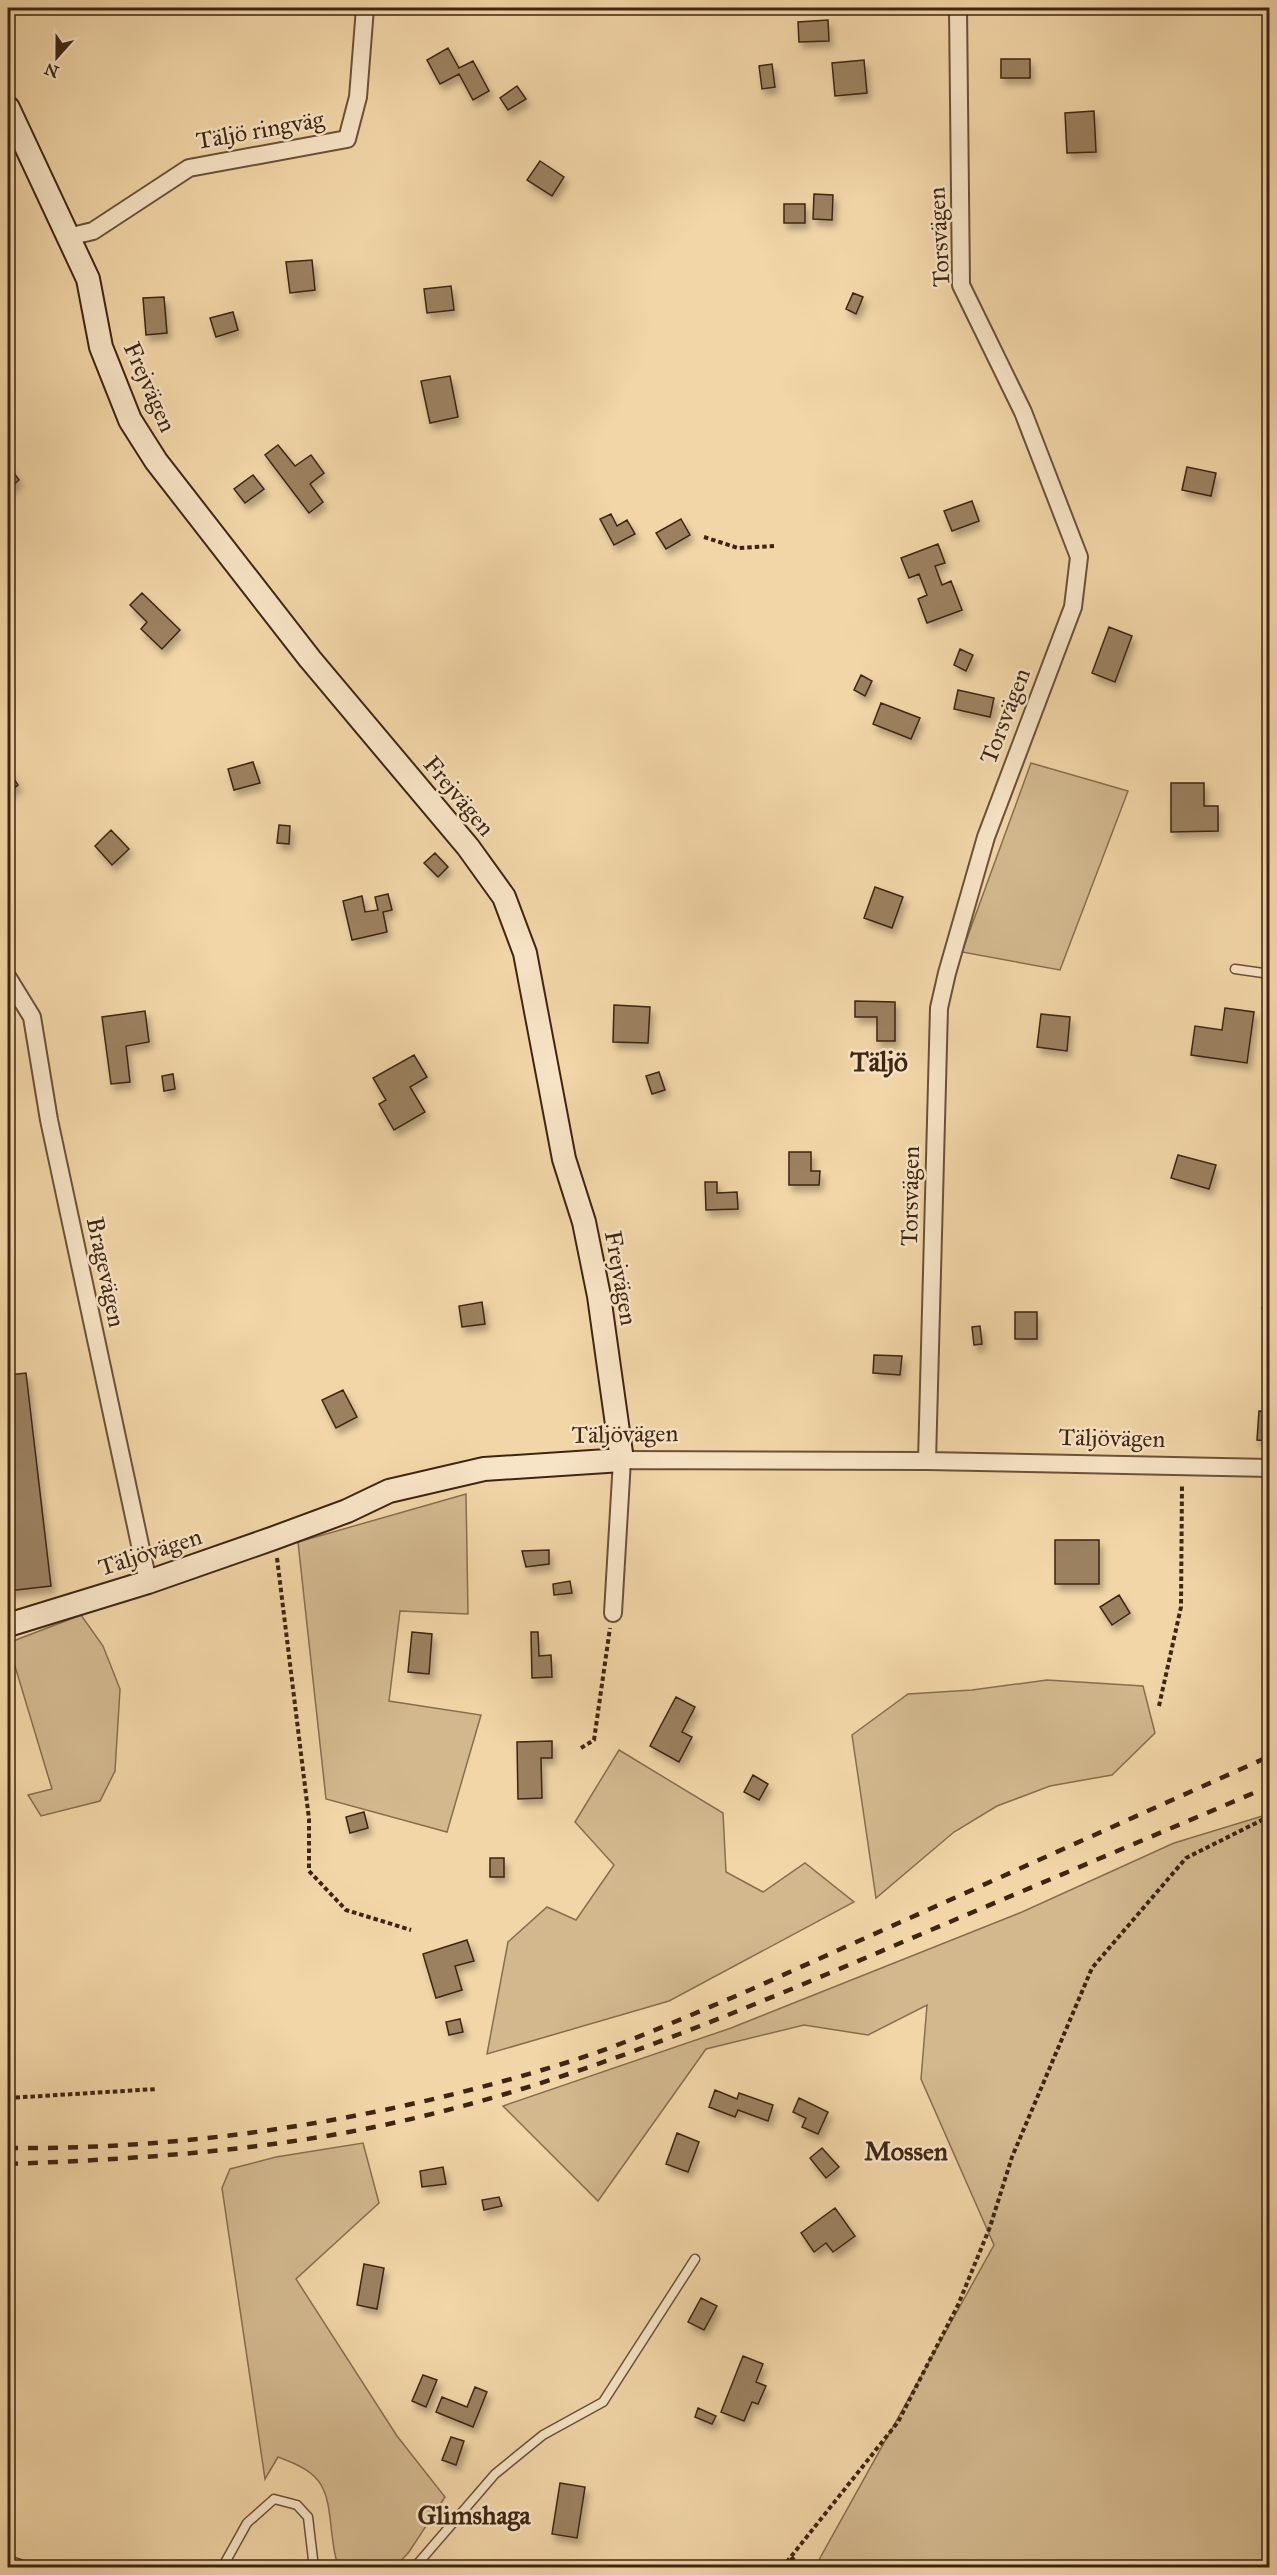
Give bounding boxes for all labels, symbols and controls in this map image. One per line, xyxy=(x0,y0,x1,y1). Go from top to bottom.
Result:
north arrow xyxy=(27,27,87,87)
text: N xyxy=(42,59,62,82)
street label: Täljö ringväg xyxy=(194,104,327,156)
street label: Torsvägen xyxy=(921,186,957,288)
street label: Frejvägen xyxy=(117,337,183,437)
street label: Torsvägen xyxy=(973,664,1037,768)
street label: Frejvägen xyxy=(417,750,501,842)
district label: Täljö xyxy=(849,1045,908,1078)
street label: Torsvägen xyxy=(894,1146,926,1246)
street label: Bragevägen xyxy=(80,1214,132,1330)
street label: Frejvägen xyxy=(598,1228,644,1328)
street label: Täljövägen xyxy=(571,1418,679,1450)
street label: Täljövägen xyxy=(1058,1422,1166,1454)
street label: Täljövägen xyxy=(95,1521,205,1583)
district label: Mossen xyxy=(864,2135,948,2167)
district label: Glimshaga xyxy=(417,2499,532,2532)

